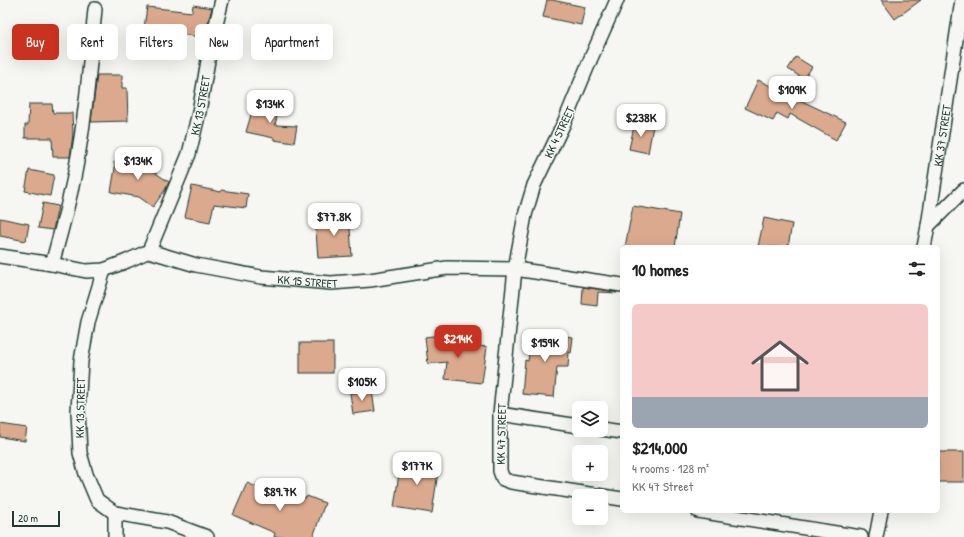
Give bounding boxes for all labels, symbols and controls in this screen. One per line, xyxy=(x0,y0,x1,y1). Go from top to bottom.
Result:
chip: Buy xyxy=(12,24,59,60)
chip: Rent xyxy=(67,24,118,60)
chip: Filters xyxy=(126,24,187,60)
chip: New xyxy=(195,24,243,60)
chip: Apartment xyxy=(251,24,333,60)
street label: KK 13 STREET xyxy=(185,73,214,137)
pin: $109K xyxy=(764,76,820,110)
text: $109K xyxy=(778,80,806,98)
pin: $134K xyxy=(242,90,298,124)
text: $134K xyxy=(256,94,284,112)
street label: KK 4 STREET xyxy=(540,103,579,161)
street label: KK 37 STREET xyxy=(929,103,955,167)
pin: $238K xyxy=(613,104,669,138)
text: $238K xyxy=(626,108,656,126)
pin: $134K xyxy=(110,147,166,181)
text: $134K xyxy=(124,151,152,169)
pin: $77.8K xyxy=(301,203,367,237)
text: $77.8K xyxy=(317,207,351,225)
text: 10 homes xyxy=(632,258,689,281)
icon: filters xyxy=(906,258,928,280)
street label: KK 15 STREET xyxy=(277,270,339,292)
pin: $214K xyxy=(430,325,486,359)
text: $214K xyxy=(443,329,473,347)
pin: $159K xyxy=(517,329,573,363)
icon: home xyxy=(744,330,816,402)
text: $159K xyxy=(531,333,559,351)
pin: $105K xyxy=(334,368,390,402)
text: $105K xyxy=(347,372,377,390)
street label: KK 13 STREET xyxy=(71,377,89,438)
map controls xyxy=(572,401,608,525)
button: layers xyxy=(572,401,608,437)
street label: KK 47 STREET xyxy=(492,403,510,465)
text: $214,000 xyxy=(632,436,687,459)
button: + xyxy=(572,445,608,481)
pin: $177K xyxy=(389,452,445,486)
text: $177K xyxy=(402,456,432,474)
text: 4 rooms · 128 m² xyxy=(632,459,709,477)
text: KK 47 Street xyxy=(632,477,693,495)
pin: $89.7K xyxy=(247,478,313,512)
text: $89.7K xyxy=(263,482,297,500)
button: − xyxy=(572,489,608,525)
scale bar xyxy=(12,509,60,528)
text: 20 m xyxy=(18,511,38,525)

